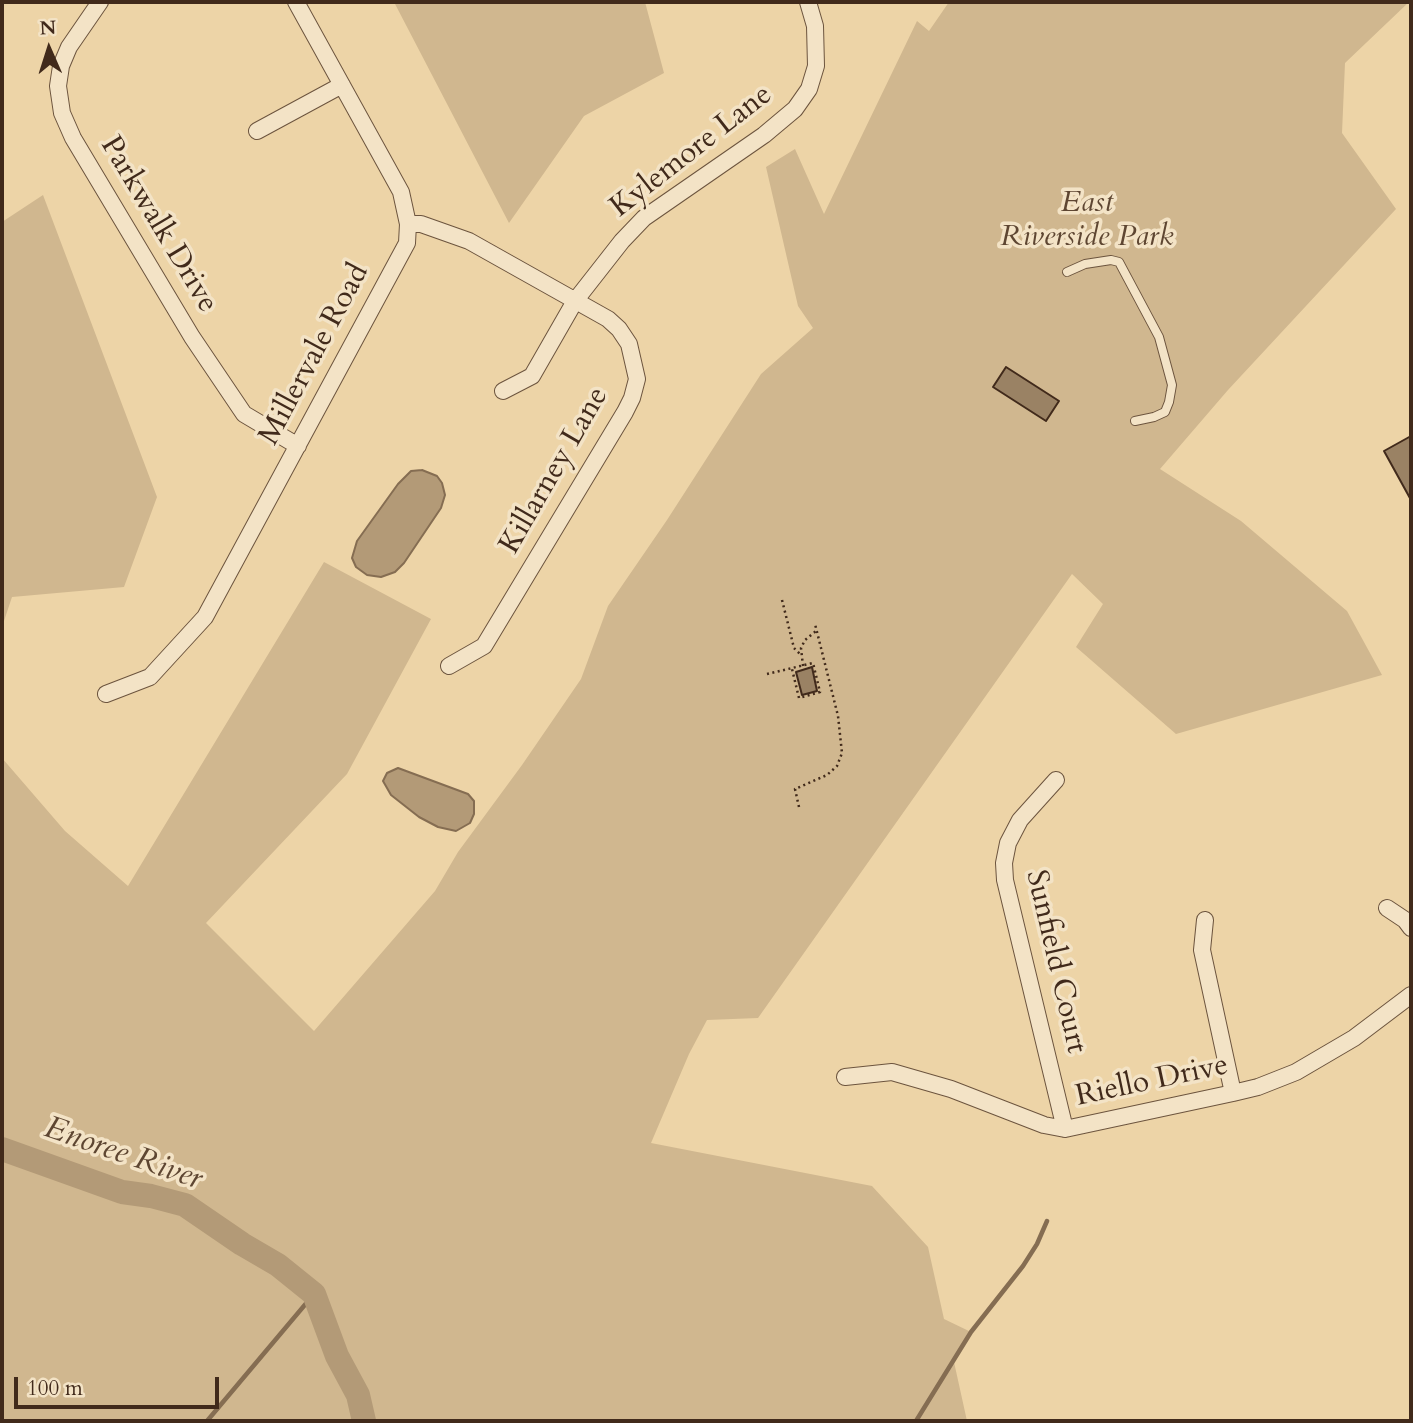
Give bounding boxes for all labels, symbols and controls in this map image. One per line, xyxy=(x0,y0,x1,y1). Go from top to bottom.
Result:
north arrow xyxy=(14,14,84,84)
text: N xyxy=(39,15,57,41)
street label: Kylemore Lane xyxy=(604,78,780,226)
street label: Parkwalk Drive xyxy=(91,130,225,320)
park label: East Riverside Park xyxy=(1000,186,1174,256)
street label: Millervale Road xyxy=(252,258,378,452)
street label: Killarney Lane xyxy=(493,381,617,561)
street label: Sunfield Court xyxy=(1016,867,1094,1057)
street label: Riello Drive xyxy=(1072,1048,1232,1116)
water label: Enoree River xyxy=(39,1110,207,1200)
scale bar xyxy=(18,1364,222,1408)
text: 100 m xyxy=(27,1374,83,1403)

